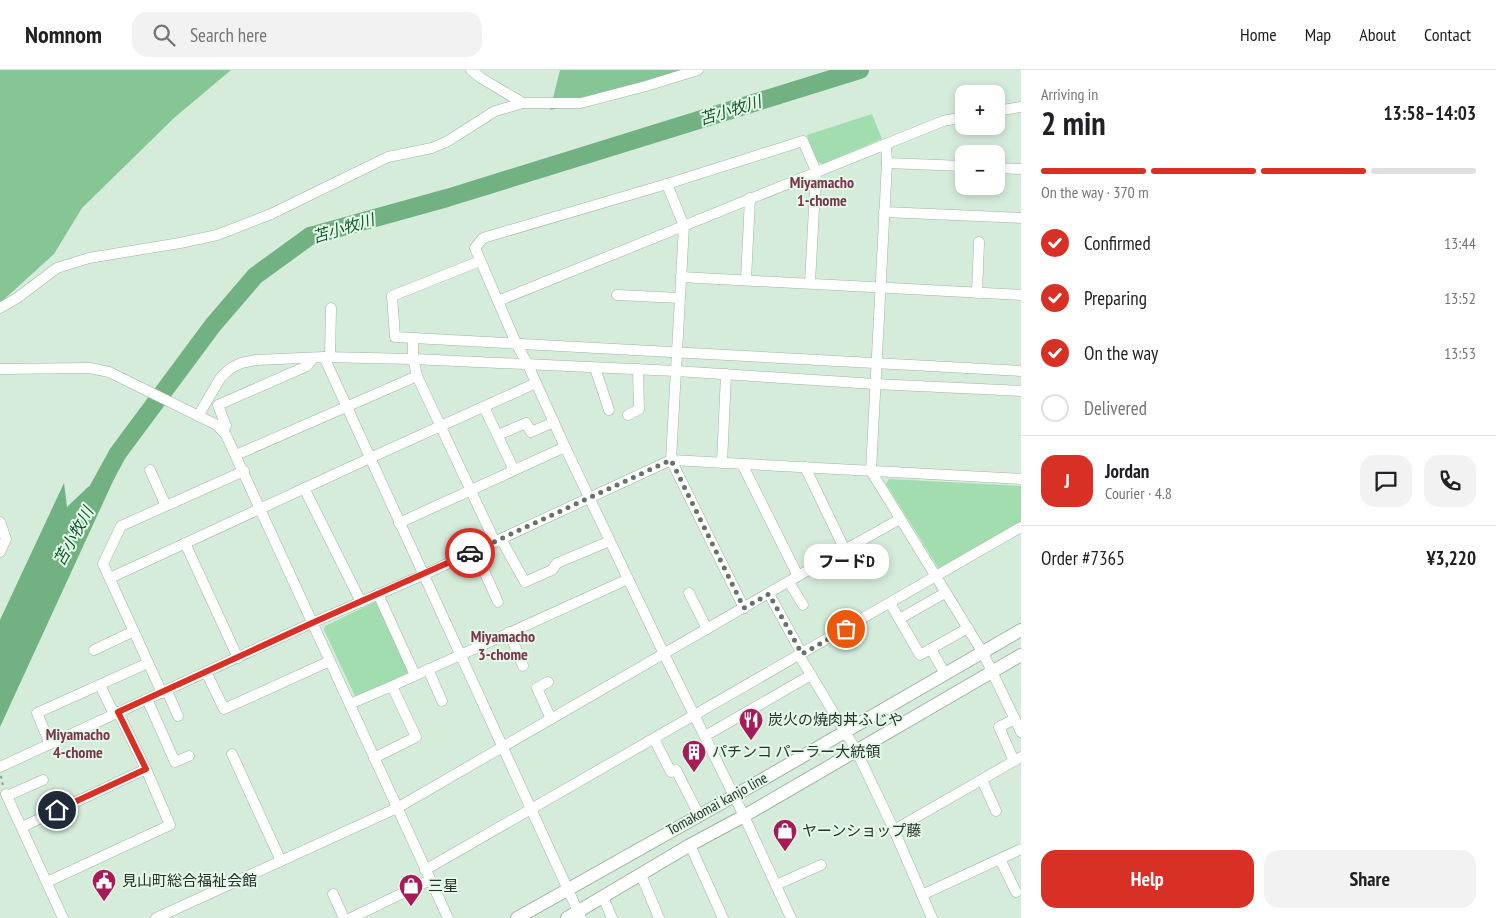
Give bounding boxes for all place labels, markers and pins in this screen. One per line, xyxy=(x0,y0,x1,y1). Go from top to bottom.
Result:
callout: フードD xyxy=(804,544,888,579)
pin xyxy=(825,608,867,650)
restaurant icon: 炭火の焼肉丼ふじや xyxy=(738,707,764,741)
place label: 炭火の焼肉丼ふじや xyxy=(768,710,903,729)
building icon: パチンコ パーラー大統領 xyxy=(681,739,707,773)
place label: パチンコ パーラー大統領 xyxy=(712,742,880,761)
pin xyxy=(36,789,78,831)
shop icon: ヤーンショップ藤 xyxy=(772,818,798,852)
place label: ヤーンショップ藤 xyxy=(802,821,921,840)
public building icon: 見山町総合福祉会館 xyxy=(91,868,117,902)
place label: 見山町総合福祉会館 xyxy=(122,871,257,890)
shop icon: 三星 xyxy=(398,873,424,907)
place label: 三星 xyxy=(428,876,458,895)

